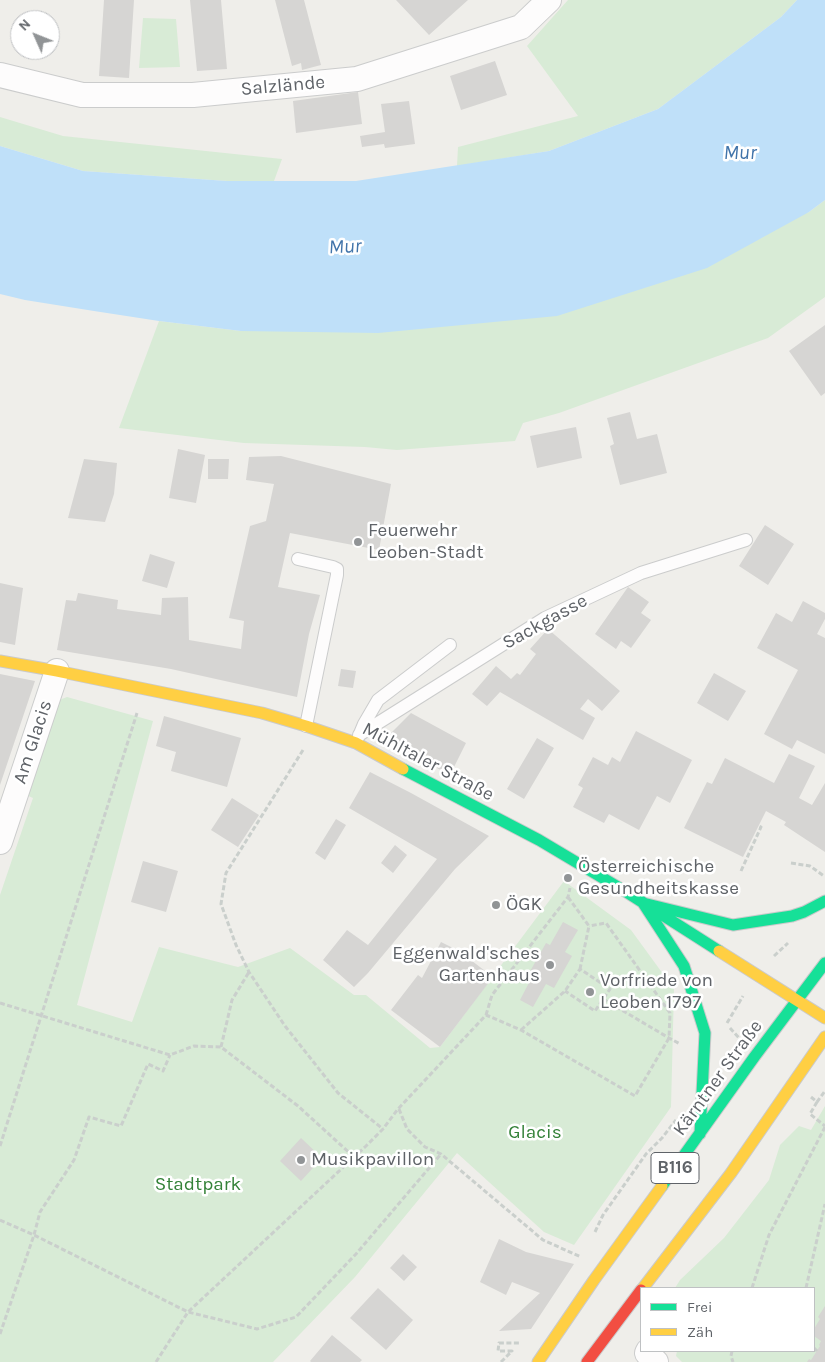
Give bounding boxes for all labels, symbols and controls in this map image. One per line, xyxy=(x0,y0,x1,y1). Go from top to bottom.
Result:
north arrow xyxy=(10,10,60,60)
text: N xyxy=(15,15,34,34)
street label: Salzlände xyxy=(240,71,326,101)
water label: Mur xyxy=(723,141,757,165)
water label: Mur xyxy=(328,234,362,260)
place label: Feuerwehr Leoben-Stadt xyxy=(368,520,484,564)
marker: Feuerwehr Leoben-Stadt xyxy=(352,536,364,548)
street label: Sackgasse xyxy=(499,589,591,655)
street label: Am Glacis xyxy=(9,697,57,787)
street label: Mühltaler Straße xyxy=(358,718,498,806)
place label: Österreichische Gesundheitskasse xyxy=(578,856,739,900)
marker: Österreichische Gesundheitskasse xyxy=(562,872,574,884)
place label: ÖGK xyxy=(506,894,542,916)
marker: ÖGK xyxy=(490,899,502,911)
place label: Eggenwald'sches Gartenhaus xyxy=(392,943,540,987)
marker: Eggenwald'sches Gartenhaus xyxy=(544,959,556,971)
place label: Vorfriede von Leoben 1797 xyxy=(600,970,713,1014)
marker: Vorfriede von Leoben 1797 xyxy=(584,986,596,998)
street label: Kärntner Straße xyxy=(668,1016,768,1140)
park label: Glacis xyxy=(508,1122,562,1144)
place label: Musikpavillon xyxy=(311,1149,434,1171)
road number: B116 xyxy=(651,1152,699,1184)
marker: Musikpavillon xyxy=(295,1154,307,1166)
park label: Stadtpark xyxy=(155,1174,241,1196)
legend xyxy=(640,1287,815,1352)
text: Frei xyxy=(687,1298,712,1316)
text: Zäh xyxy=(687,1323,713,1341)

